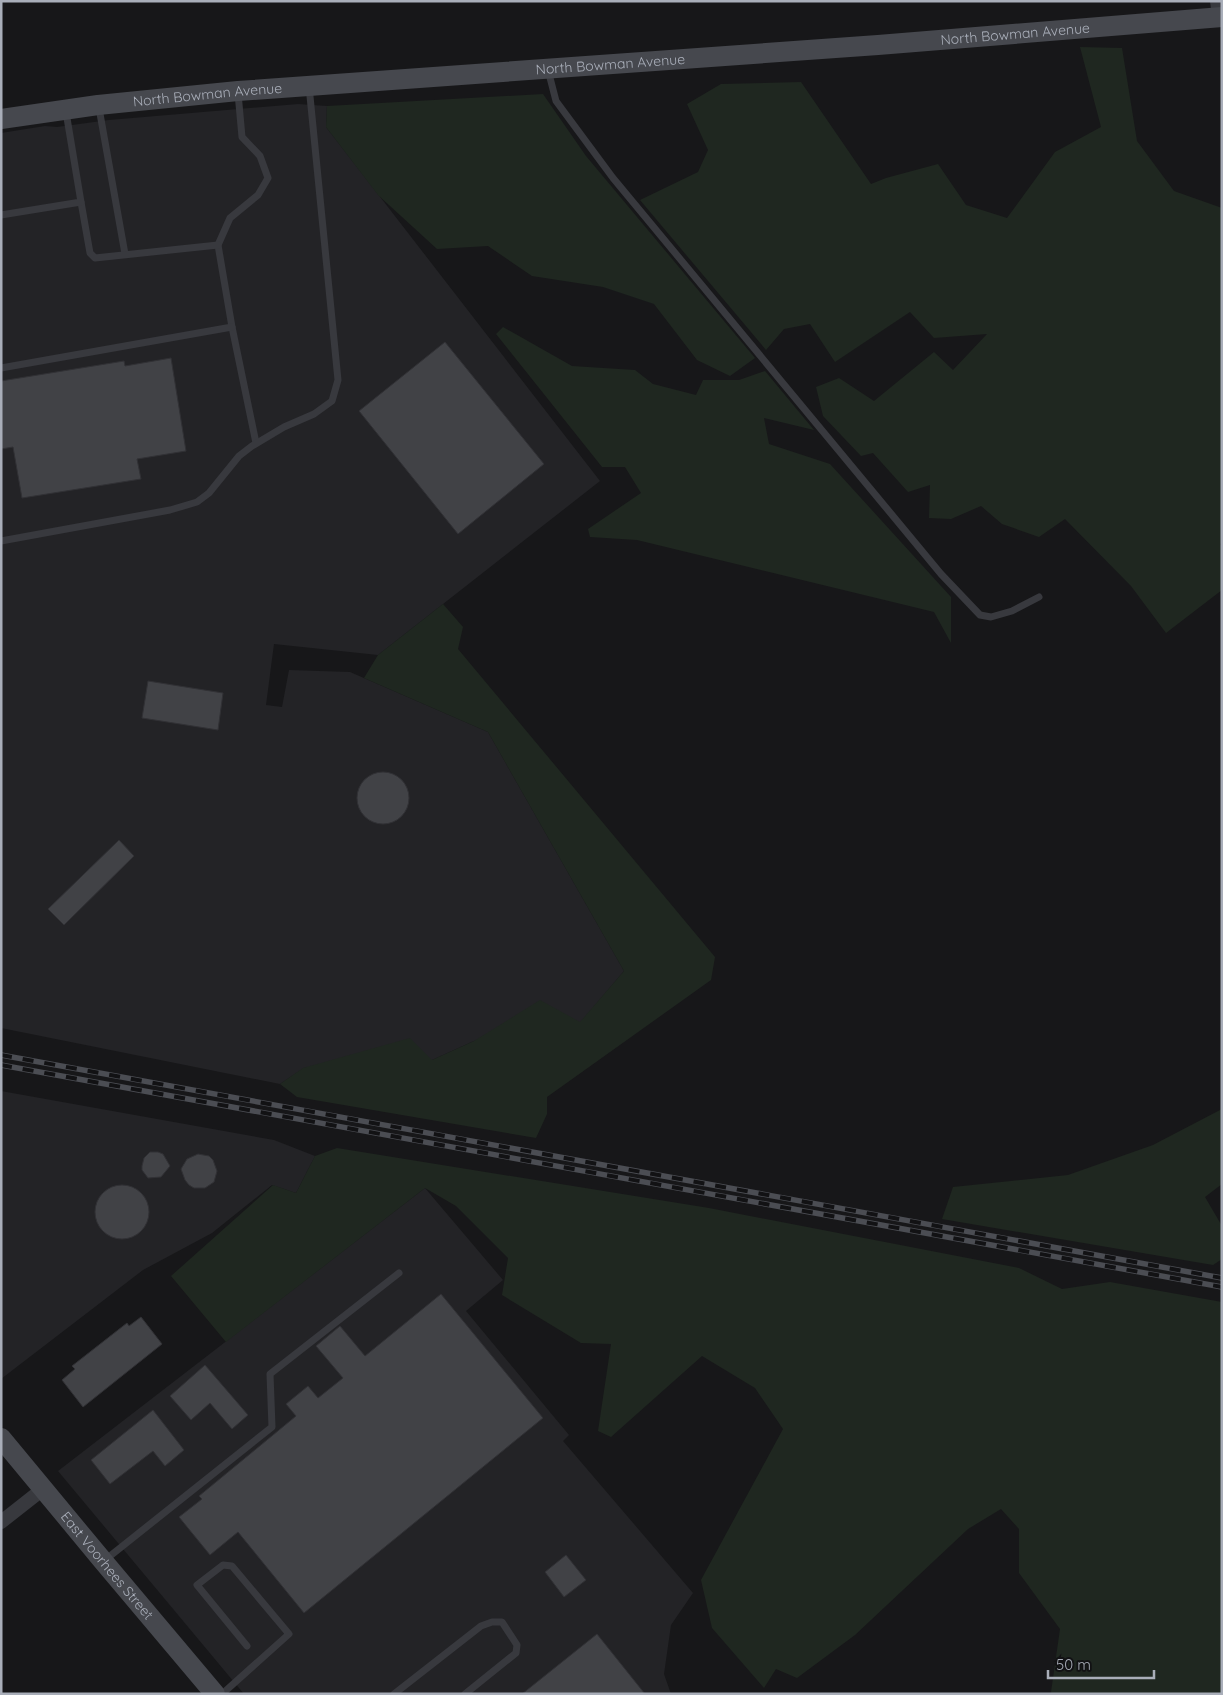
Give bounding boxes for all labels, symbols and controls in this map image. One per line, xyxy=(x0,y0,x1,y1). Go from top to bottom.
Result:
street label: North Bowman Avenue xyxy=(940,19,1091,49)
street label: North Bowman Avenue xyxy=(535,50,686,79)
street label: North Bowman Avenue xyxy=(132,79,283,110)
street label: East Voorhees Street xyxy=(57,1508,158,1624)
scale bar xyxy=(1048,1648,1154,1680)
text: 50 m xyxy=(1056,1655,1091,1674)

